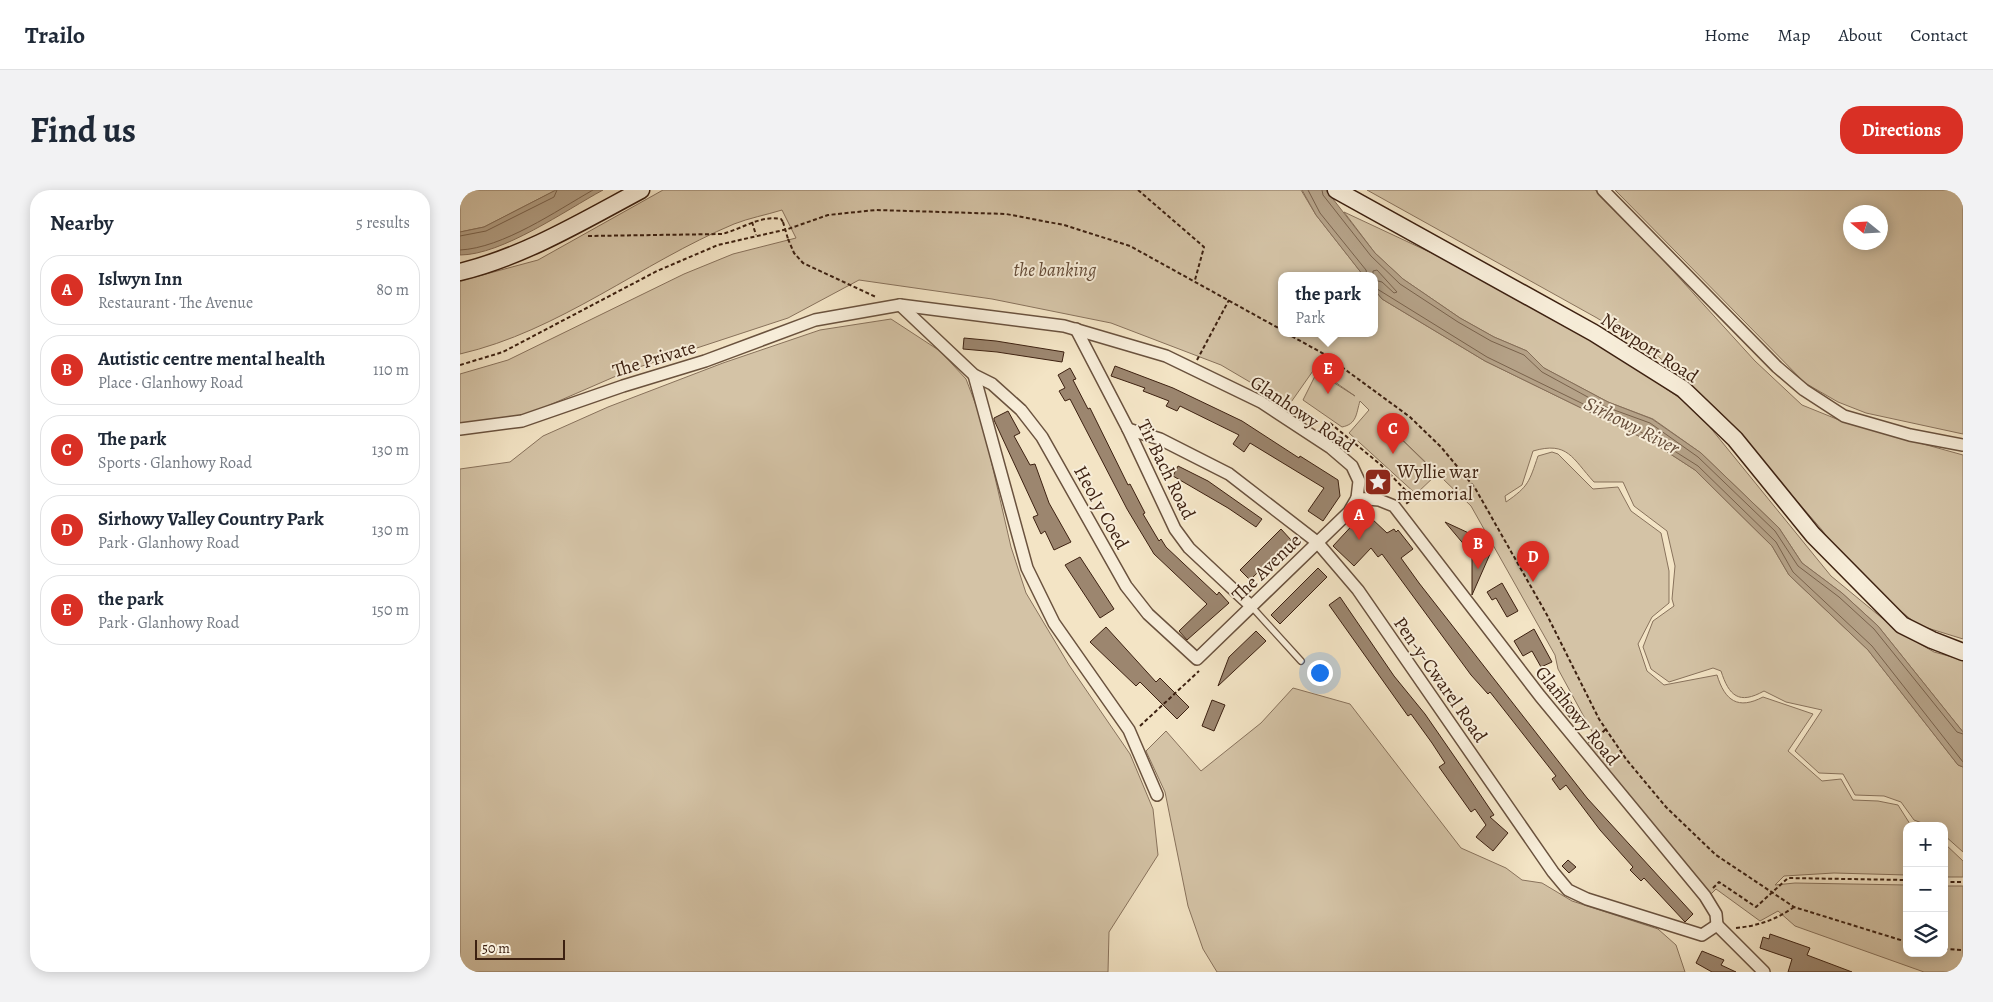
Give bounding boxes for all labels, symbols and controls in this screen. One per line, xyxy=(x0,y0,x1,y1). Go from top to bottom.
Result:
text: Trailo xyxy=(25,19,85,51)
text: Home xyxy=(1704,23,1749,47)
text: Map xyxy=(1777,23,1810,47)
text: About xyxy=(1838,23,1882,47)
text: Contact xyxy=(1910,23,1968,47)
text: Find us xyxy=(30,106,136,154)
button: Directions xyxy=(1840,106,1963,154)
north arrow xyxy=(1843,205,1888,250)
text: Nearby xyxy=(50,209,113,237)
text: 5 results xyxy=(356,212,410,234)
park label: the banking xyxy=(1014,257,1097,283)
text: Islwyn Inn xyxy=(98,266,182,292)
popup xyxy=(1278,272,1378,337)
text: A xyxy=(62,279,72,301)
text: 80 m xyxy=(376,279,409,301)
text: the park xyxy=(1295,281,1361,307)
text: Restaurant · The Avenue xyxy=(98,292,253,314)
text: Park xyxy=(1295,307,1325,329)
street label: Newport Road xyxy=(1596,307,1704,390)
street label: The Private xyxy=(609,334,699,384)
text: Autistic centre mental health xyxy=(98,346,325,372)
pin: E xyxy=(1312,353,1344,394)
text: B xyxy=(62,359,72,381)
text: 110 m xyxy=(373,359,409,381)
street label: Glanhowy Road xyxy=(1245,369,1360,459)
text: Place · Glanhowy Road xyxy=(98,372,243,394)
water label: Sirhowy River xyxy=(1579,390,1685,462)
pin: C xyxy=(1377,413,1409,454)
street label: Tir Bach Road xyxy=(1131,415,1202,524)
text: The park xyxy=(98,426,166,452)
text: C xyxy=(62,439,72,461)
text: 130 m xyxy=(372,439,409,461)
text: Sports · Glanhowy Road xyxy=(98,452,252,474)
place label: Wyllie war memorial xyxy=(1396,459,1479,507)
street label: Heol y Coed xyxy=(1067,461,1135,555)
place icon: Wyllie war memorial xyxy=(1363,467,1393,497)
pin: A xyxy=(1343,499,1375,540)
text: Sirhowy Valley Country Park xyxy=(98,506,324,532)
text: D xyxy=(61,519,73,541)
text: 130 m xyxy=(372,519,409,541)
street label: The Avenue xyxy=(1226,528,1307,608)
pin: B xyxy=(1462,528,1494,569)
text: Park · Glanhowy Road xyxy=(98,532,239,554)
pin: D xyxy=(1517,541,1549,582)
text: the park xyxy=(98,586,164,612)
text: E xyxy=(62,599,72,621)
text: 150 m xyxy=(372,599,409,621)
text: Park · Glanhowy Road xyxy=(98,612,239,634)
street label: Pen-y-Cwarel Road xyxy=(1387,612,1494,748)
your location xyxy=(1307,660,1333,686)
street label: Glanhowy Road xyxy=(1529,660,1626,771)
map controls xyxy=(1903,822,1948,957)
button: + xyxy=(1903,822,1948,867)
button: − xyxy=(1903,867,1948,912)
button: layers xyxy=(1903,912,1948,957)
scale bar xyxy=(475,937,565,960)
text: 50 m xyxy=(482,939,510,958)

